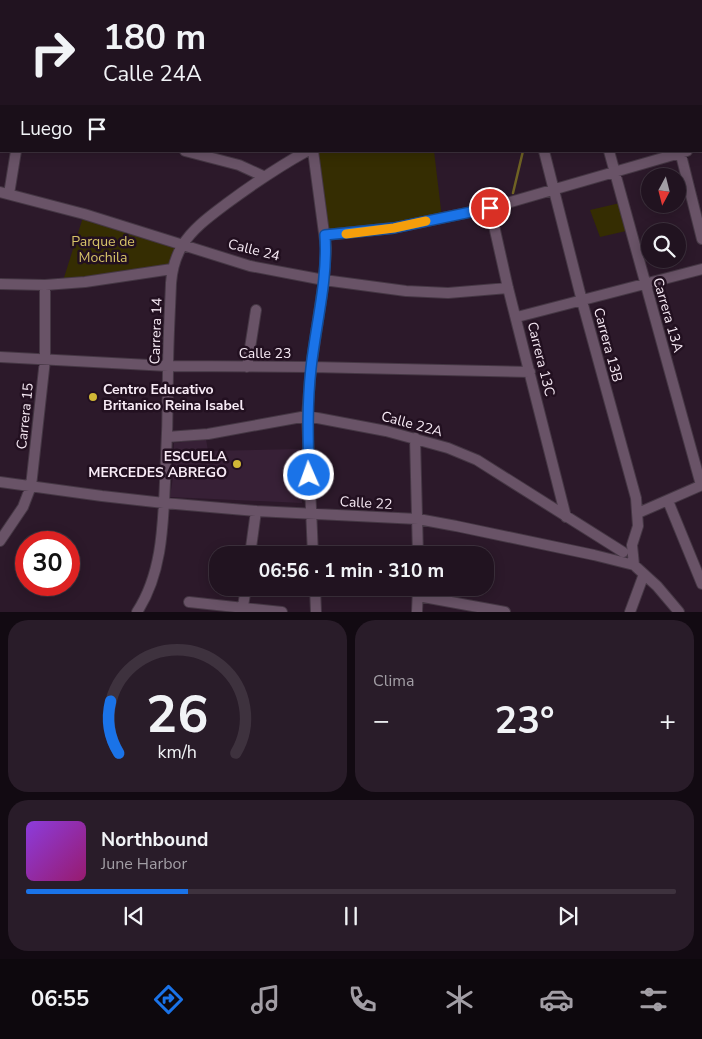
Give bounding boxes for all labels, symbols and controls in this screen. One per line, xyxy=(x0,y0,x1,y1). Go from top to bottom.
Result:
text: 180 m xyxy=(103,14,206,61)
icon: right xyxy=(20,20,85,85)
text: Calle 24A xyxy=(103,59,202,89)
icon: arrive xyxy=(83,115,111,143)
text: Luego xyxy=(20,116,73,142)
north arrow xyxy=(641,168,686,212)
map controls xyxy=(641,168,686,268)
pin xyxy=(469,187,511,229)
icon: arrive xyxy=(476,194,504,222)
button: search xyxy=(641,223,686,268)
park label: Parque de Mochila xyxy=(71,232,135,267)
street label: Calle 24 xyxy=(226,234,282,266)
street label: Carrera 13A xyxy=(648,275,688,355)
street label: Carrera 14 xyxy=(145,297,167,365)
street label: Carrera 13B xyxy=(589,306,627,384)
street label: Carrera 13C xyxy=(523,320,559,398)
street label: Calle 23 xyxy=(239,344,291,363)
place label: Centro Educativo Britanico Reina Isabel xyxy=(103,380,244,415)
street label: Carrera 15 xyxy=(12,382,38,450)
marker: Centro Educativo Britanico Reina Isabel xyxy=(87,391,99,403)
street label: Calle 22A xyxy=(379,407,445,441)
place label: ESCUELA MERCEDES ABREGO xyxy=(88,447,228,482)
position arrow xyxy=(282,448,334,500)
marker: ESCUELA MERCEDES ABREGO xyxy=(231,458,243,470)
street label: Calle 22 xyxy=(339,492,393,514)
speed limit sign: 30 xyxy=(15,531,80,596)
text: 06:56 · 1 min · 310 m xyxy=(259,558,444,584)
text: Clima xyxy=(373,670,414,692)
text: 26 xyxy=(146,679,209,750)
text: 23° xyxy=(494,695,555,746)
text: − xyxy=(373,702,390,740)
text: + xyxy=(659,702,676,740)
text: km/h xyxy=(158,740,197,764)
text: Northbound xyxy=(101,827,208,853)
text: June Harbor xyxy=(101,853,187,875)
icon: previous xyxy=(120,902,148,930)
icon: pause xyxy=(337,902,365,930)
icon: next xyxy=(554,902,582,930)
icon: directions xyxy=(151,982,186,1017)
icon: music xyxy=(248,982,283,1017)
icon: phone xyxy=(345,982,380,1017)
icon: climate xyxy=(442,982,477,1017)
icon: car xyxy=(539,982,574,1017)
icon: filters xyxy=(636,982,671,1017)
text: 06:55 xyxy=(31,984,89,1014)

